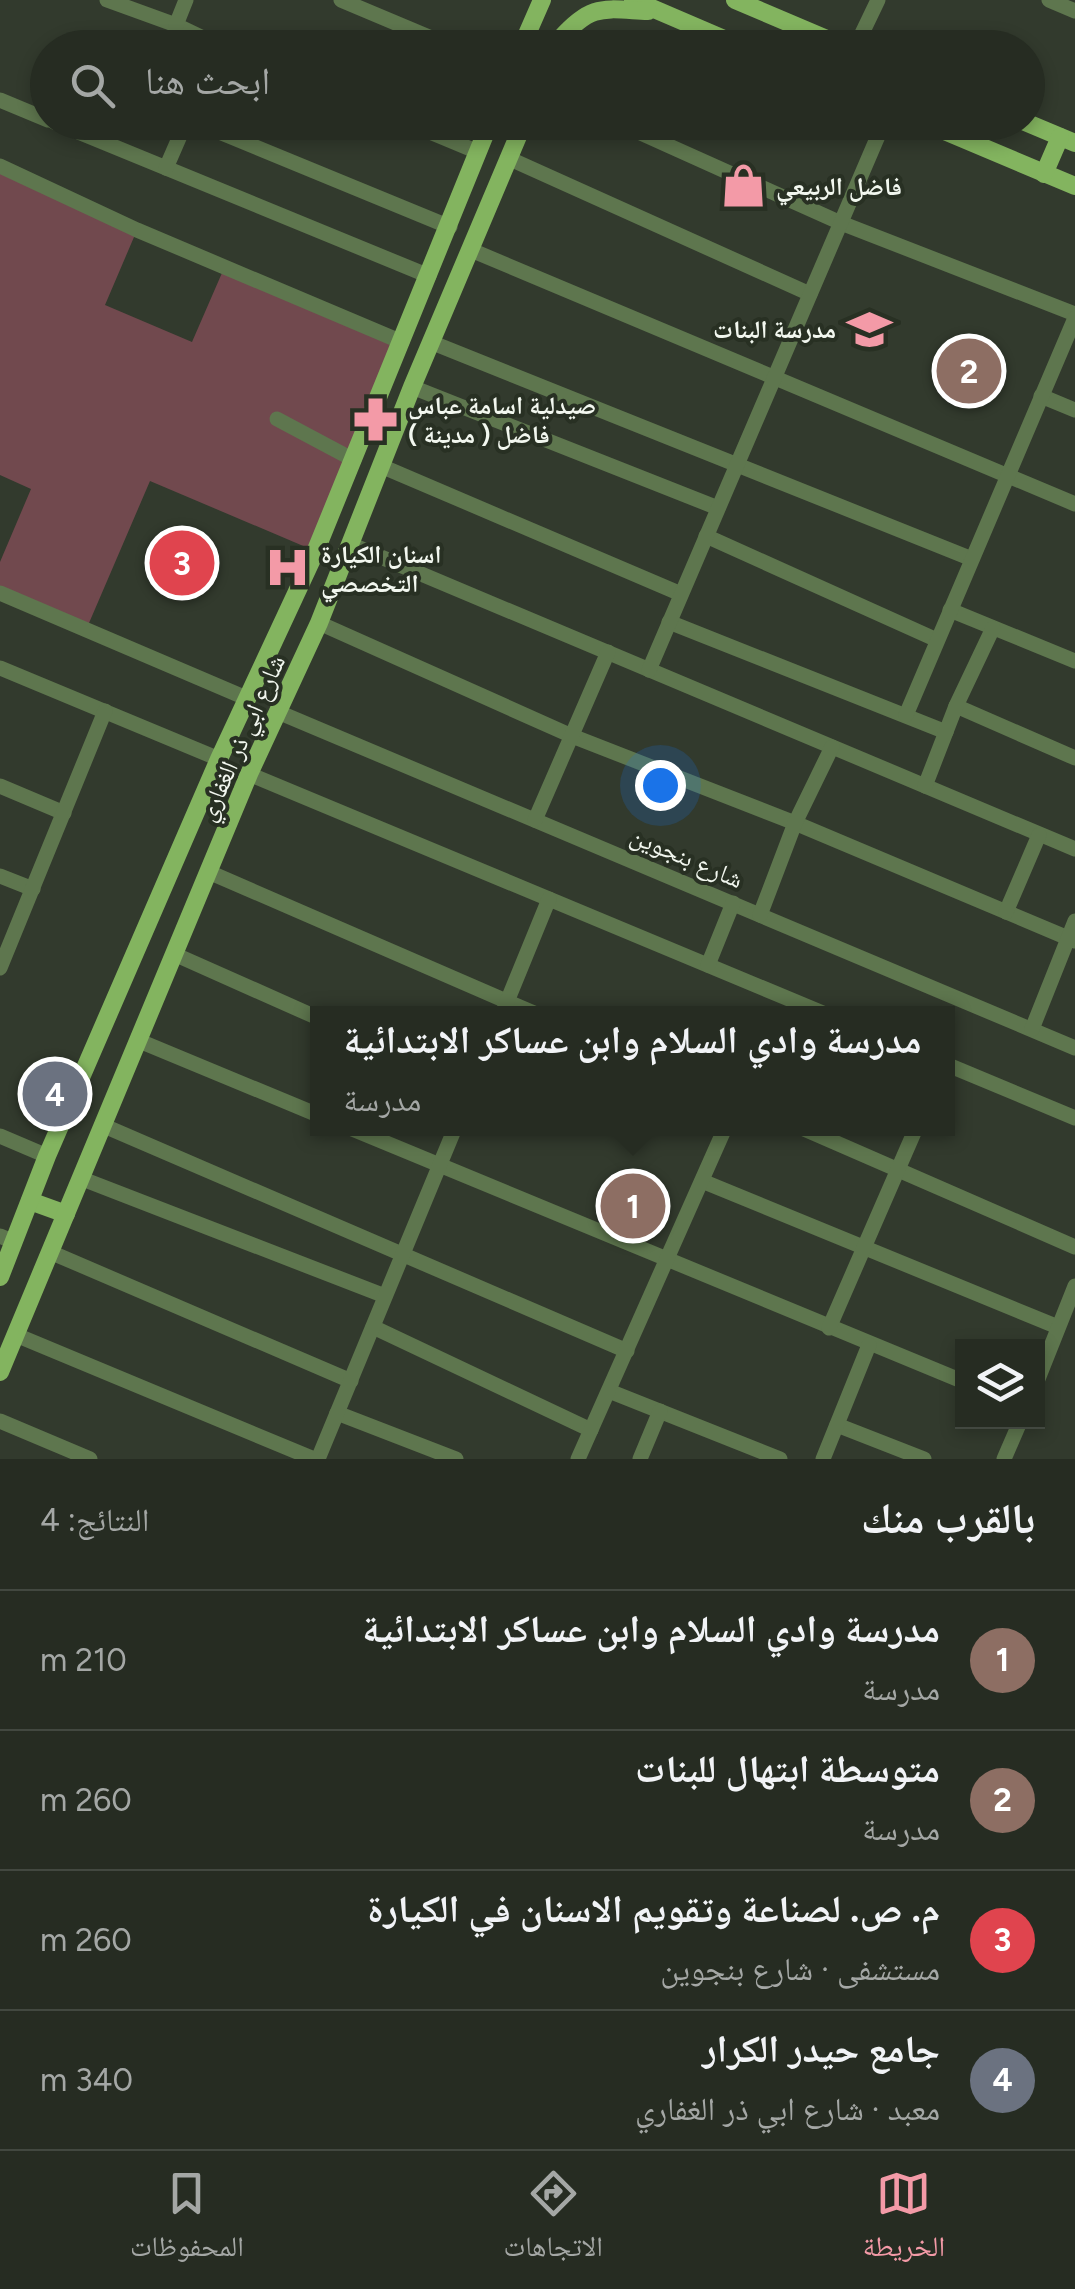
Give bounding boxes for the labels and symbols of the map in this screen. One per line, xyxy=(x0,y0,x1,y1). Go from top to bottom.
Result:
shop icon: فاضل الربيعي xyxy=(719,162,767,210)
place label: فاضل الربيعي xyxy=(776,171,902,206)
school or university icon: مدرسة البنات xyxy=(845,305,893,353)
place label: مدرسة البنات xyxy=(713,314,836,344)
pin: 2 xyxy=(936,334,1002,408)
place label: صيدلية اسامة عباس فاضل ( مدينة ) xyxy=(408,390,596,450)
pharmacy icon: صيدلية اسامة عباس فاضل ( مدينة ) xyxy=(351,395,399,443)
pin: 3 xyxy=(150,526,214,600)
place label: اسنان الكيارة التخصصي xyxy=(321,539,442,603)
hospital icon: اسنان الكيارة التخصصي xyxy=(264,544,312,592)
street label: شارع ابي ذر الغفاري xyxy=(191,650,296,828)
your location xyxy=(635,760,686,811)
street label: شارع بنجوين xyxy=(626,820,748,895)
pin: 4 xyxy=(22,1056,88,1132)
pin: 1 xyxy=(600,1168,666,1244)

